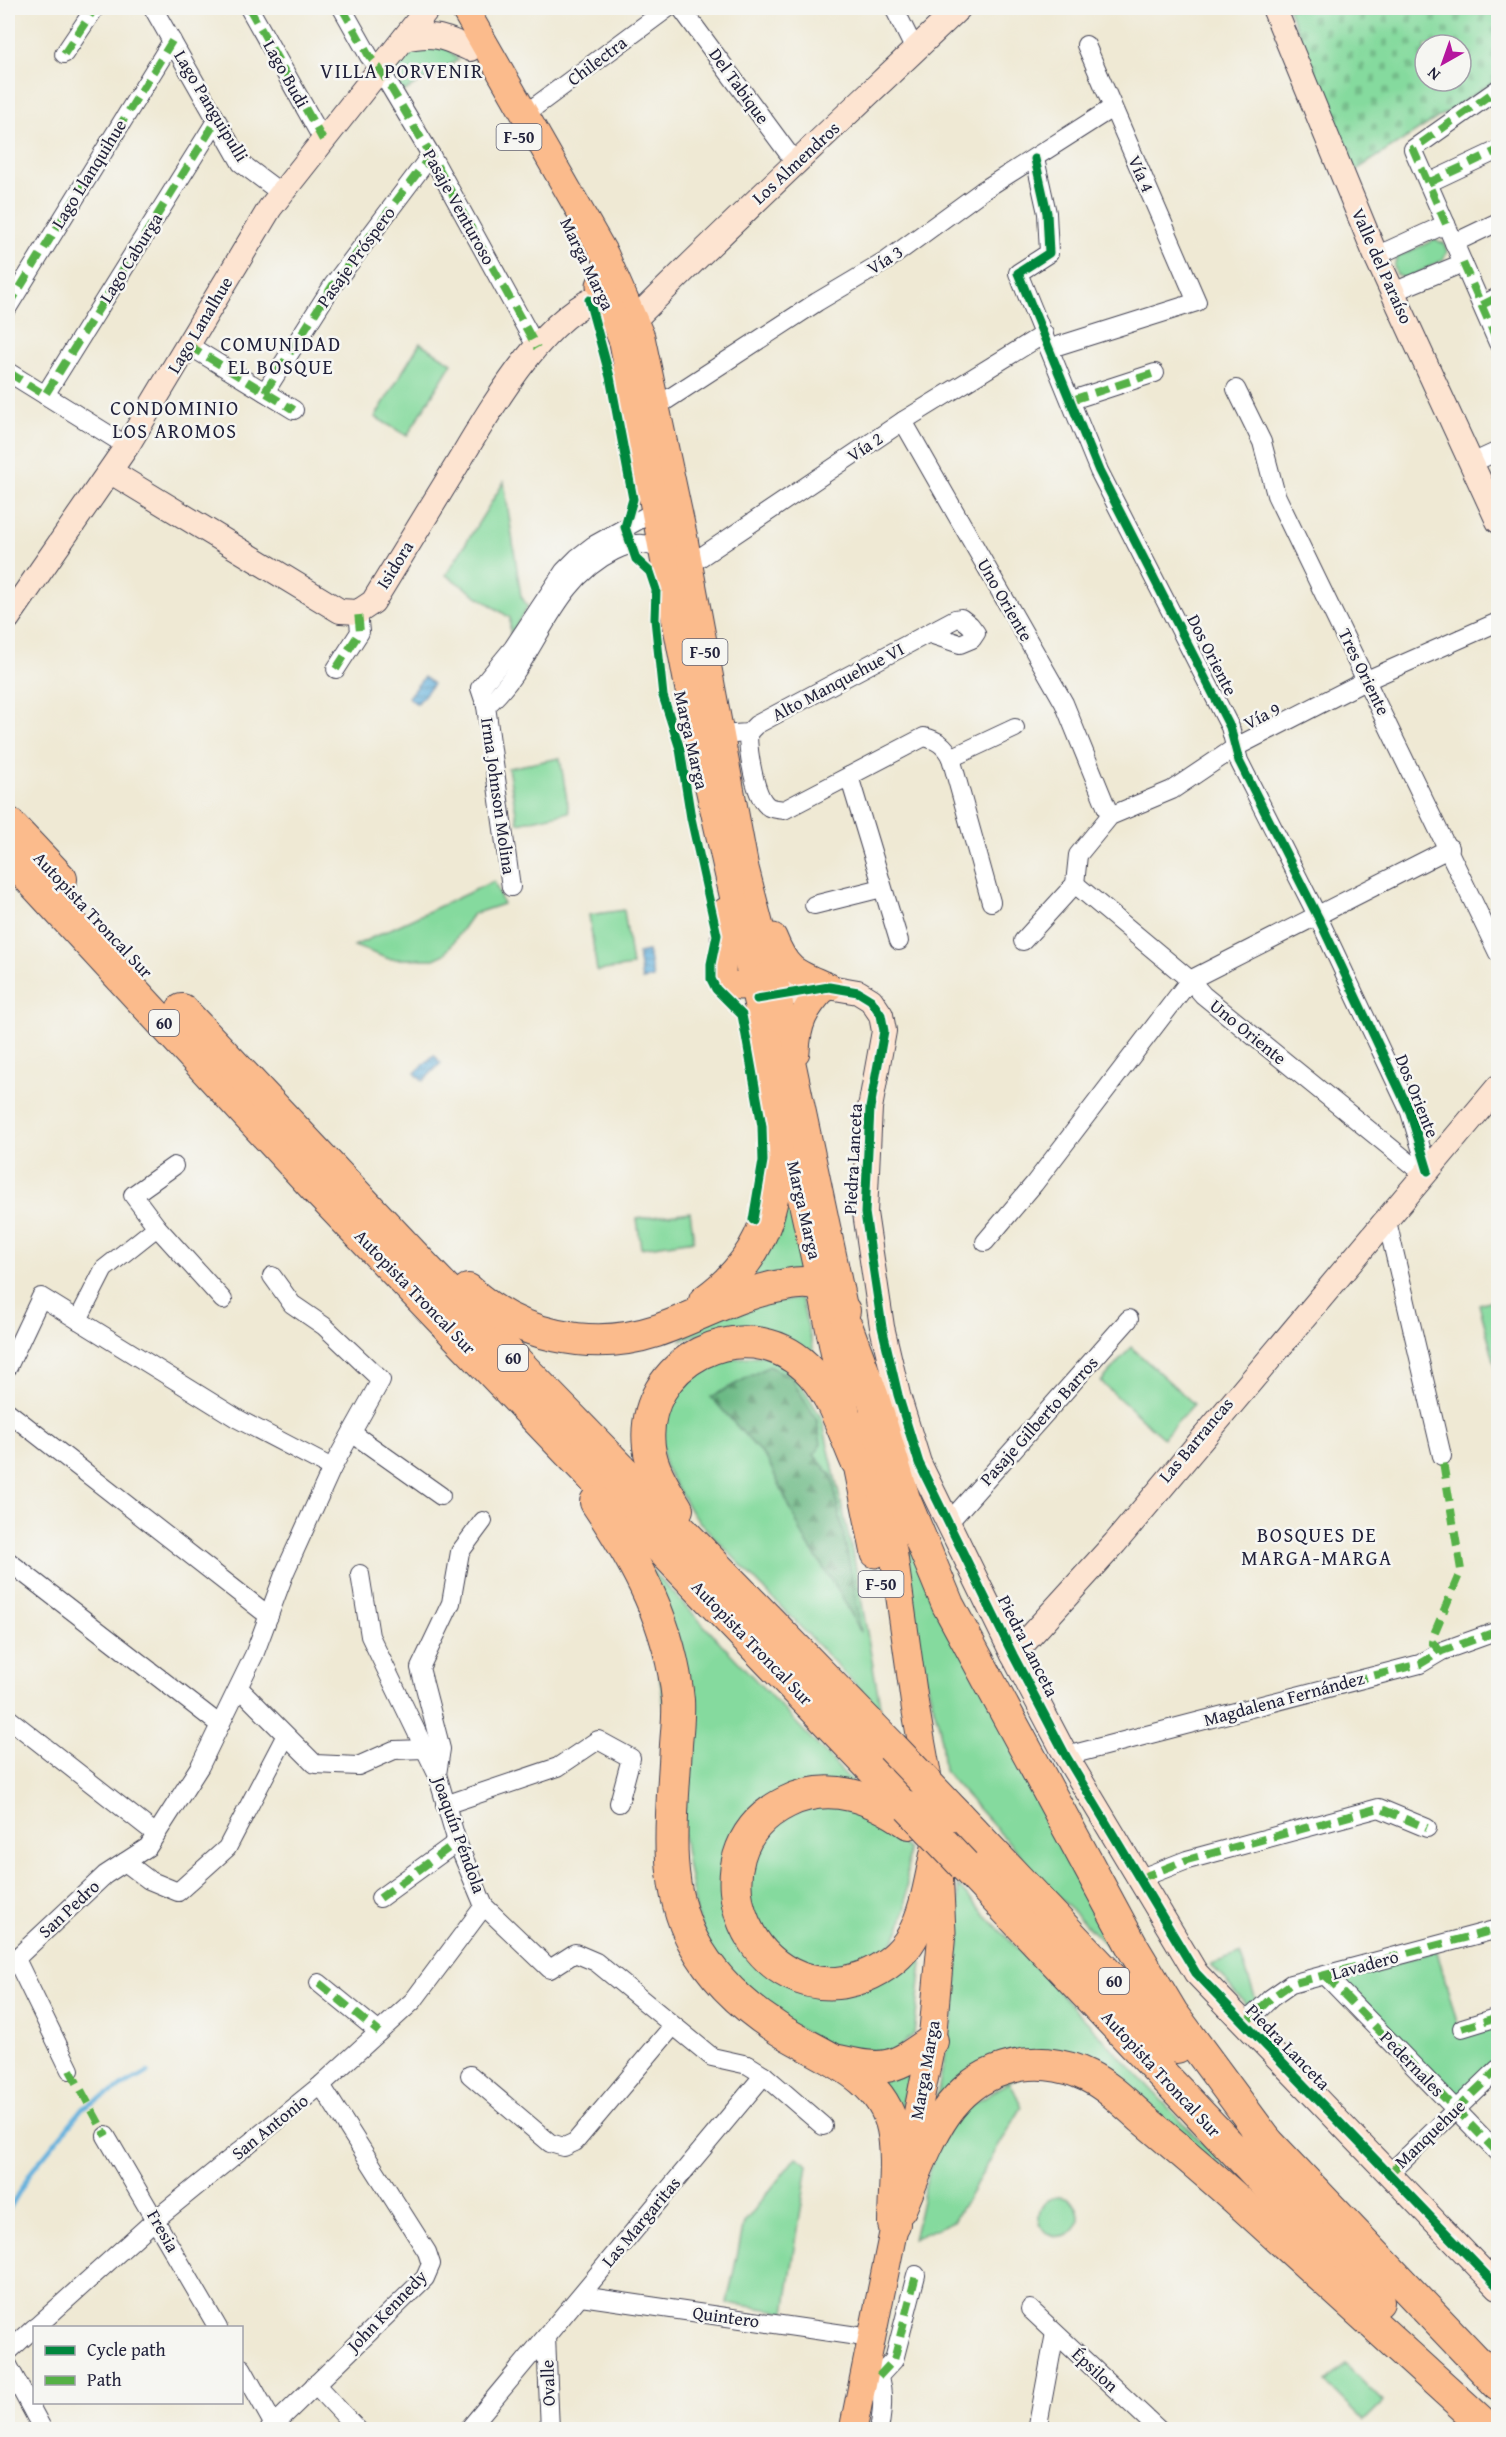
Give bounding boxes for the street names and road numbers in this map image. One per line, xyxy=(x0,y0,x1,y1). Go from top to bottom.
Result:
street label: Chilectra xyxy=(561,29,633,92)
street label: Lago Budi xyxy=(257,35,316,113)
street label: Del Tabique xyxy=(703,42,776,129)
street label: Lago Panguipulli xyxy=(167,45,255,167)
street label: Lago Llanquihue xyxy=(44,114,133,234)
street label: Los Almendros xyxy=(746,115,846,210)
road number: F-50 xyxy=(496,124,542,150)
street label: Pasaje Venturoso xyxy=(416,144,503,270)
street label: Vía 4 xyxy=(1121,151,1162,197)
street label: Pasaje Próspero xyxy=(310,201,401,313)
street label: Valle del Paraíso xyxy=(1345,204,1420,328)
street label: Lago Caburga xyxy=(92,207,169,308)
street label: Marga Marga xyxy=(553,213,622,315)
street label: Vía 3 xyxy=(861,238,908,281)
street label: Lago Lanalhue xyxy=(160,271,239,378)
street label: Vía 2 xyxy=(841,425,888,468)
street label: Isidora xyxy=(369,535,420,594)
street label: Uno Oriente xyxy=(971,553,1040,646)
street label: Dos Oriente xyxy=(1180,609,1244,700)
street label: Tres Oriente xyxy=(1332,624,1397,720)
street label: Alto Manquehue VI xyxy=(767,635,909,728)
road number: F-50 xyxy=(682,639,728,665)
street label: Marga Marga xyxy=(667,688,716,792)
street label: Vía 9 xyxy=(1239,695,1285,736)
street label: Irma Johnson Molina xyxy=(474,716,523,877)
street label: Autopista Troncal Sur xyxy=(27,845,160,985)
street label: Uno Oriente xyxy=(1204,992,1293,1071)
road number: 60 xyxy=(149,1010,179,1036)
street label: Dos Oriente xyxy=(1388,1050,1446,1142)
street label: Piedra Lanceta xyxy=(836,1102,869,1215)
street label: Marga Marga xyxy=(780,1158,829,1262)
street label: Autopista Troncal Sur xyxy=(348,1223,483,1361)
road number: 60 xyxy=(498,1345,528,1371)
street label: Pasaje Gilberto Barros xyxy=(973,1350,1104,1491)
street label: Las Barrancas xyxy=(1152,1391,1239,1488)
road number: F-50 xyxy=(858,1571,904,1597)
street label: Autopista Troncal Sur xyxy=(685,1574,820,1712)
street label: Piedra Lanceta xyxy=(991,1590,1066,1702)
street label: Magdalena Fernández xyxy=(1201,1664,1367,1733)
street label: Joaquín Péndola xyxy=(425,1771,493,1897)
street label: San Pedro xyxy=(32,1873,105,1944)
street label: Lavadero xyxy=(1328,1943,1401,1986)
road number: 60 xyxy=(1099,1968,1129,1994)
street label: Piedra Lanceta xyxy=(1240,1997,1337,2096)
street label: Autopista Troncal Sur xyxy=(1095,2004,1228,2144)
street label: Marga Marga xyxy=(903,2018,947,2122)
street label: Pedernales xyxy=(1374,2024,1451,2103)
street label: San Antonio xyxy=(225,2087,314,2166)
street label: Manquehue xyxy=(1388,2093,1471,2174)
street label: Las Margaritas xyxy=(595,2170,687,2273)
street label: Fresia xyxy=(140,2204,187,2257)
street label: John Kennedy xyxy=(339,2263,433,2359)
street label: Quintero xyxy=(691,2298,761,2335)
street label: Épsilon xyxy=(1066,2341,1125,2398)
street label: Ovalle xyxy=(533,2359,562,2407)

